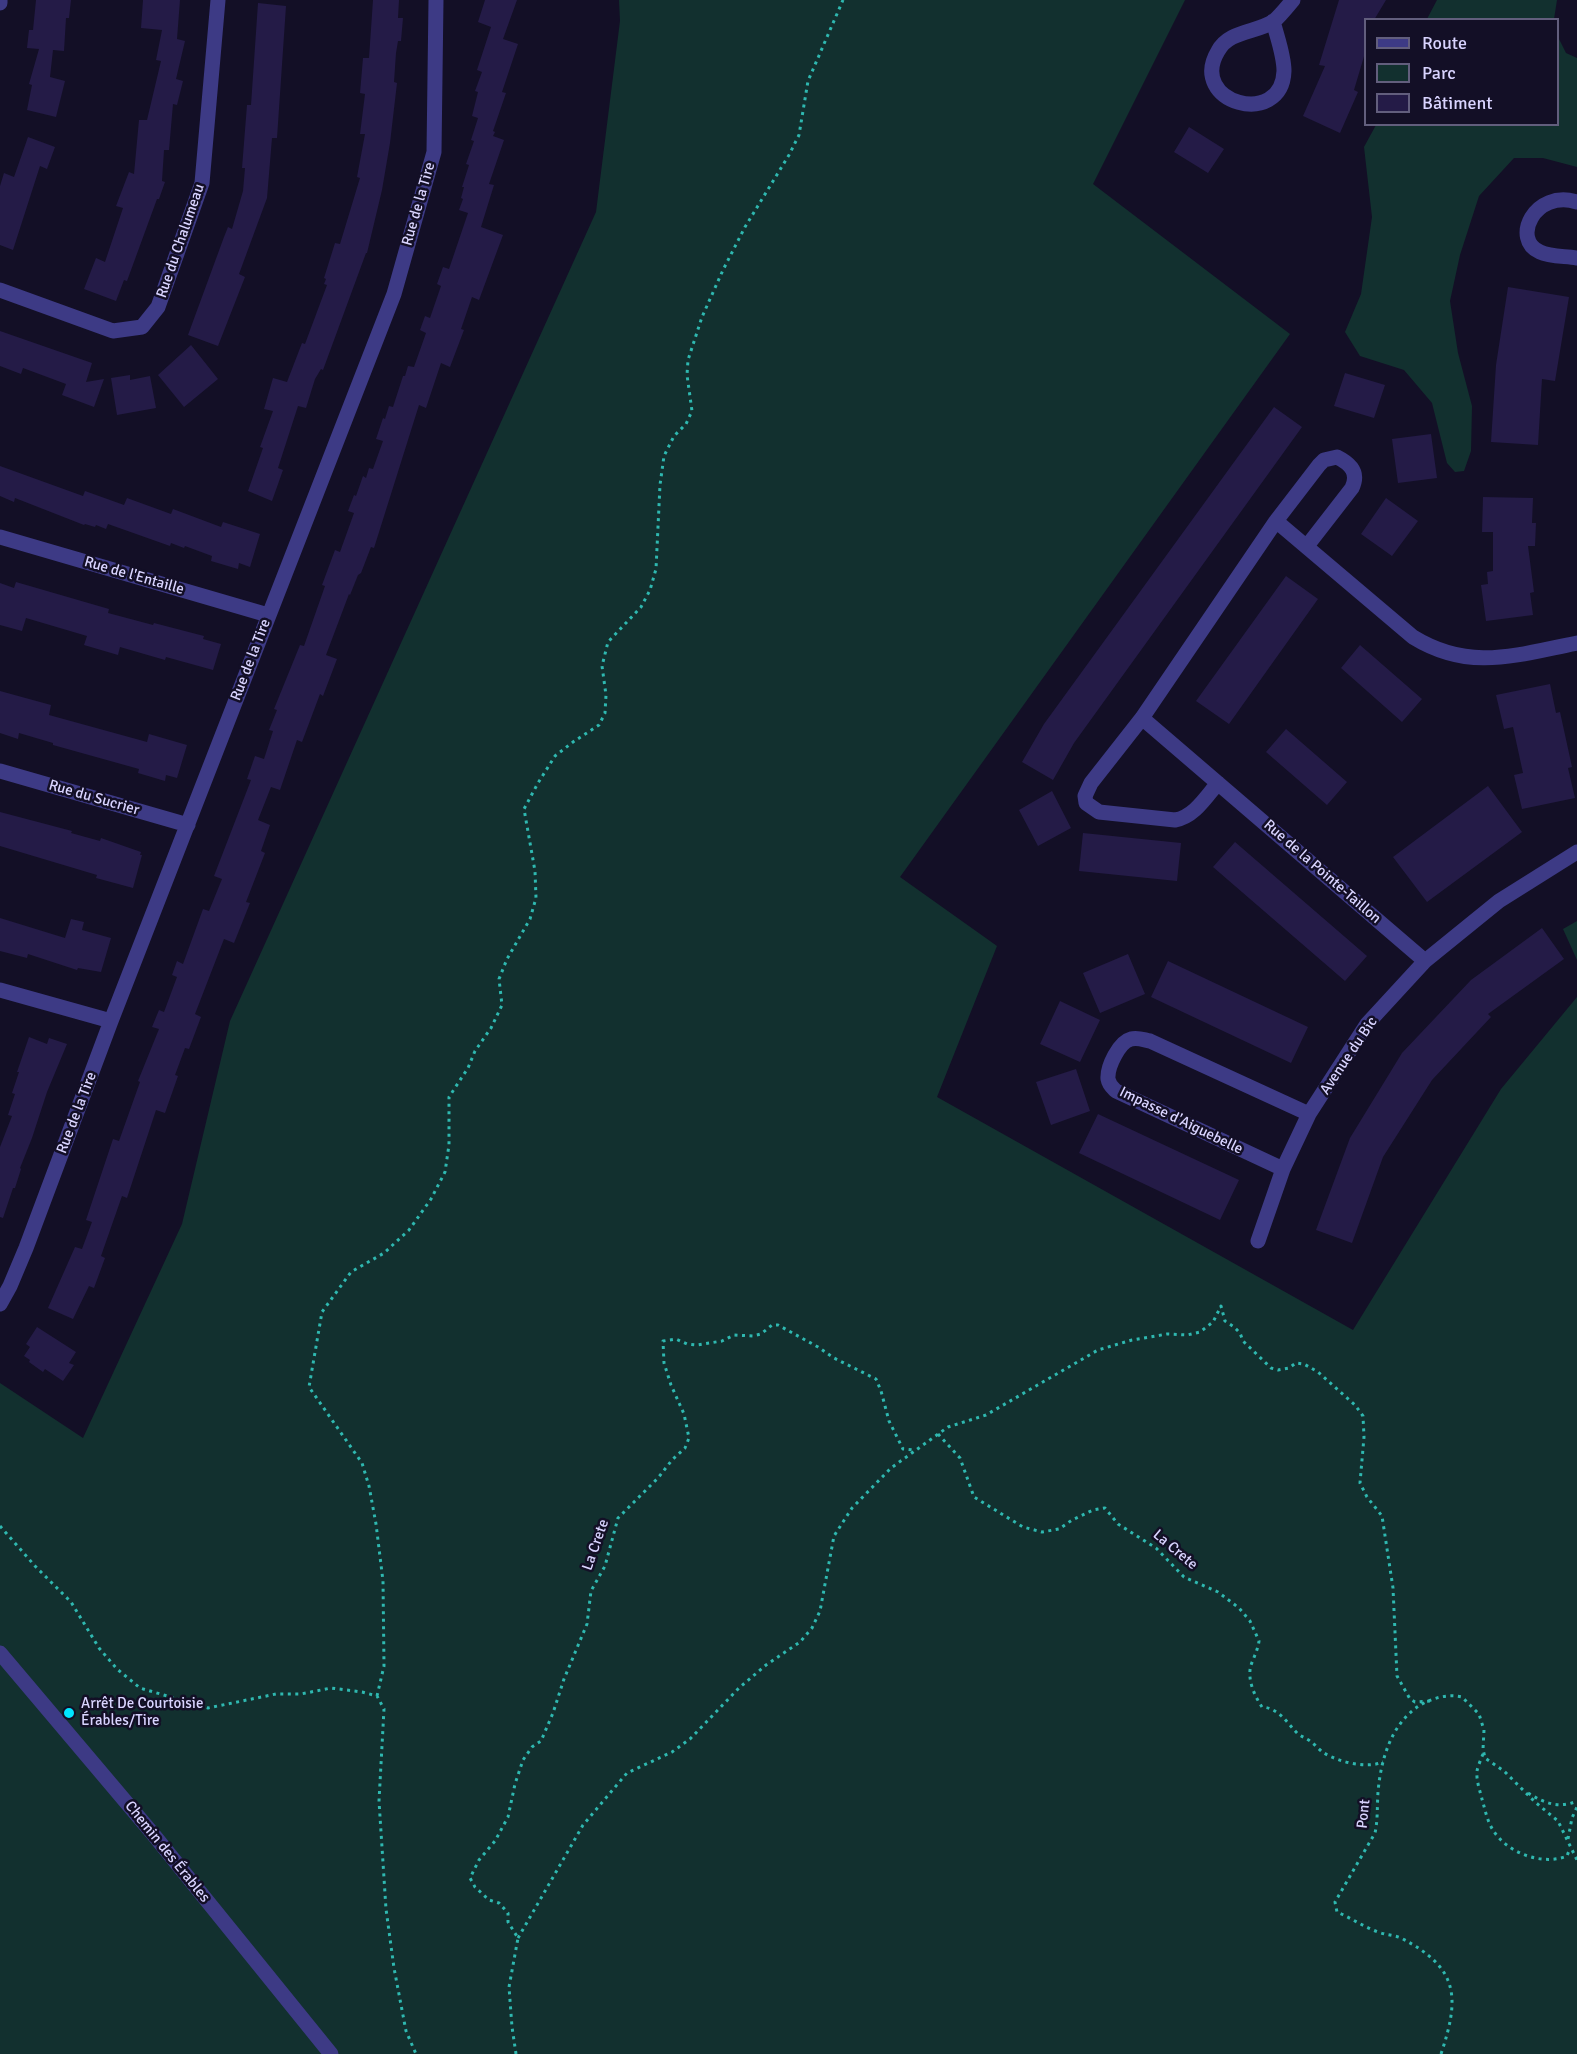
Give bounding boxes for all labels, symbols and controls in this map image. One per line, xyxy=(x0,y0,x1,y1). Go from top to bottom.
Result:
legend xyxy=(1364,18,1559,126)
text: Route xyxy=(1422,32,1467,54)
text: Parc xyxy=(1422,62,1456,84)
text: Bâtiment xyxy=(1422,92,1493,114)
street label: Rue de la Tire xyxy=(399,160,439,248)
street label: Rue du Chalumeau xyxy=(153,182,209,300)
street label: Rue de l'Entaille xyxy=(82,553,186,599)
street label: Rue de la Tire xyxy=(227,617,275,703)
street label: Rue du Sucrier xyxy=(47,776,141,820)
street label: Rue de la Pointe-Taillon xyxy=(1260,816,1384,928)
street label: Avenue du Bic xyxy=(1316,1014,1382,1098)
street label: Rue de la Tire xyxy=(53,1070,101,1156)
street label: Impasse d'Aiguebelle xyxy=(1116,1083,1246,1159)
street label: La Crete xyxy=(579,1517,613,1573)
street label: La Crete xyxy=(1149,1526,1201,1574)
place label: Arrêt De Courtoisie Érables/Tire xyxy=(81,1695,203,1730)
marker: Arrêt De Courtoisie Érables/Tire xyxy=(62,1706,76,1720)
street label: Chemin des Érables xyxy=(121,1798,213,1906)
street label: Pont xyxy=(1354,1798,1374,1830)

